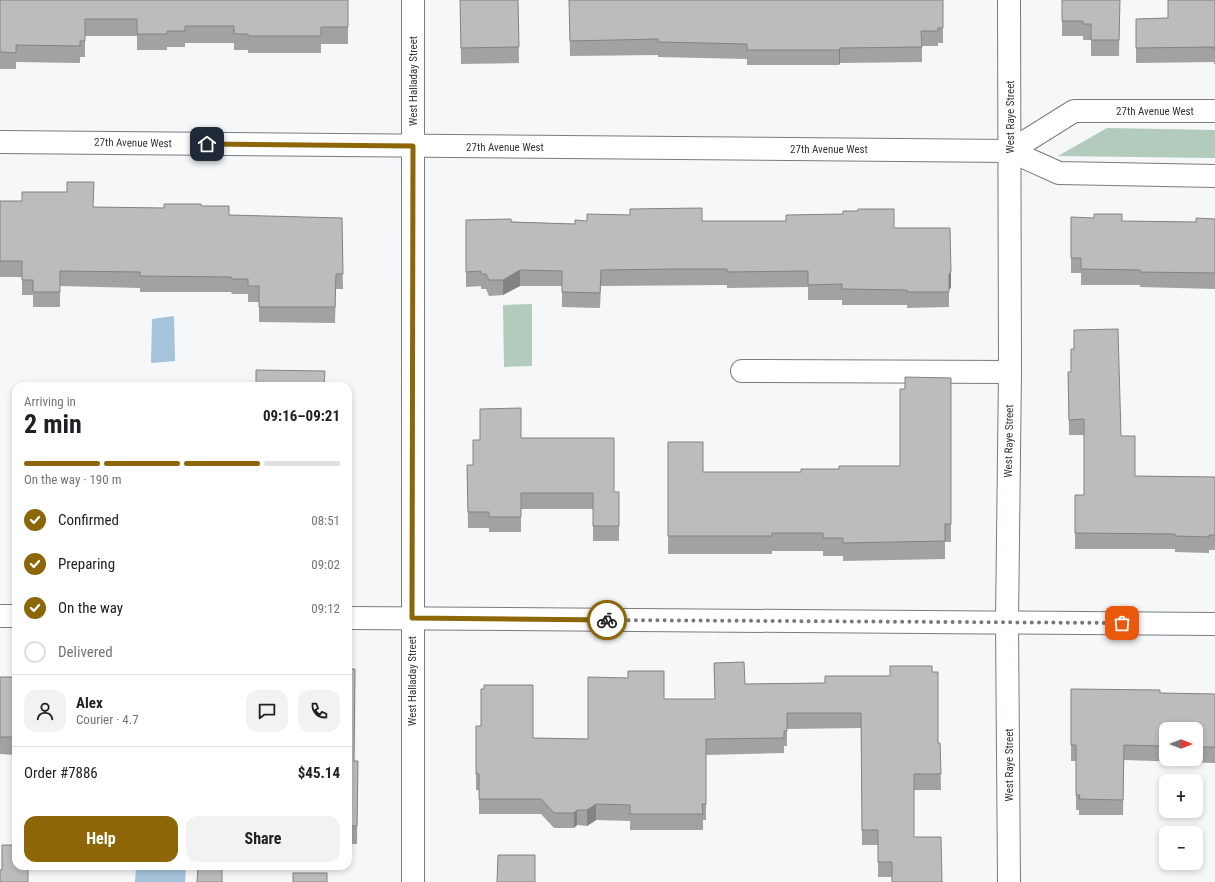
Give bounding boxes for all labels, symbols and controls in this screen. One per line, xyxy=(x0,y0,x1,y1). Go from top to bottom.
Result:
street label: West Halladay Street xyxy=(407,36,420,126)
street label: West Raye Street xyxy=(1004,80,1017,154)
street label: 27th Avenue West xyxy=(1116,105,1194,118)
pin xyxy=(190,127,224,161)
icon: home xyxy=(196,133,218,155)
street label: 27th Avenue West xyxy=(94,136,172,150)
street label: 27th Avenue West xyxy=(466,141,544,154)
street label: 27th Avenue West xyxy=(790,143,868,156)
text: Arriving in xyxy=(24,394,76,409)
street label: West Raye Street xyxy=(1002,404,1016,478)
text: 09:16–09:21 xyxy=(263,407,340,425)
text: 2 min xyxy=(24,409,82,439)
text: On the way · 190 m xyxy=(24,472,121,487)
icon: check xyxy=(24,509,46,531)
text: Confirmed xyxy=(58,511,119,529)
text: 08:51 xyxy=(311,513,340,528)
icon: check xyxy=(24,553,46,575)
text: Preparing xyxy=(58,555,115,573)
text: 09:02 xyxy=(311,557,340,572)
icon: check xyxy=(24,597,46,619)
text: On the way xyxy=(58,599,123,617)
courier xyxy=(587,600,627,640)
text: 09:12 xyxy=(311,601,340,616)
pin xyxy=(1105,606,1139,640)
icon: bike xyxy=(596,609,618,631)
icon: bag xyxy=(1111,612,1133,634)
street label: West Halladay Street xyxy=(406,636,419,726)
text: Delivered xyxy=(58,643,113,661)
button: person xyxy=(24,690,66,732)
button: chat xyxy=(246,690,288,732)
button: phone xyxy=(298,690,340,732)
text: Alex xyxy=(76,694,103,712)
text: Courier · 4.7 xyxy=(76,712,139,727)
north arrow xyxy=(1159,722,1203,766)
map controls xyxy=(1159,722,1203,870)
street label: West Raye Street xyxy=(1003,728,1016,802)
text: Order #7886 xyxy=(24,764,98,782)
text: $45.14 xyxy=(298,764,340,782)
button: + xyxy=(1159,774,1203,818)
button: Help xyxy=(24,816,178,862)
button: Share xyxy=(186,816,340,862)
button: − xyxy=(1159,826,1203,870)

